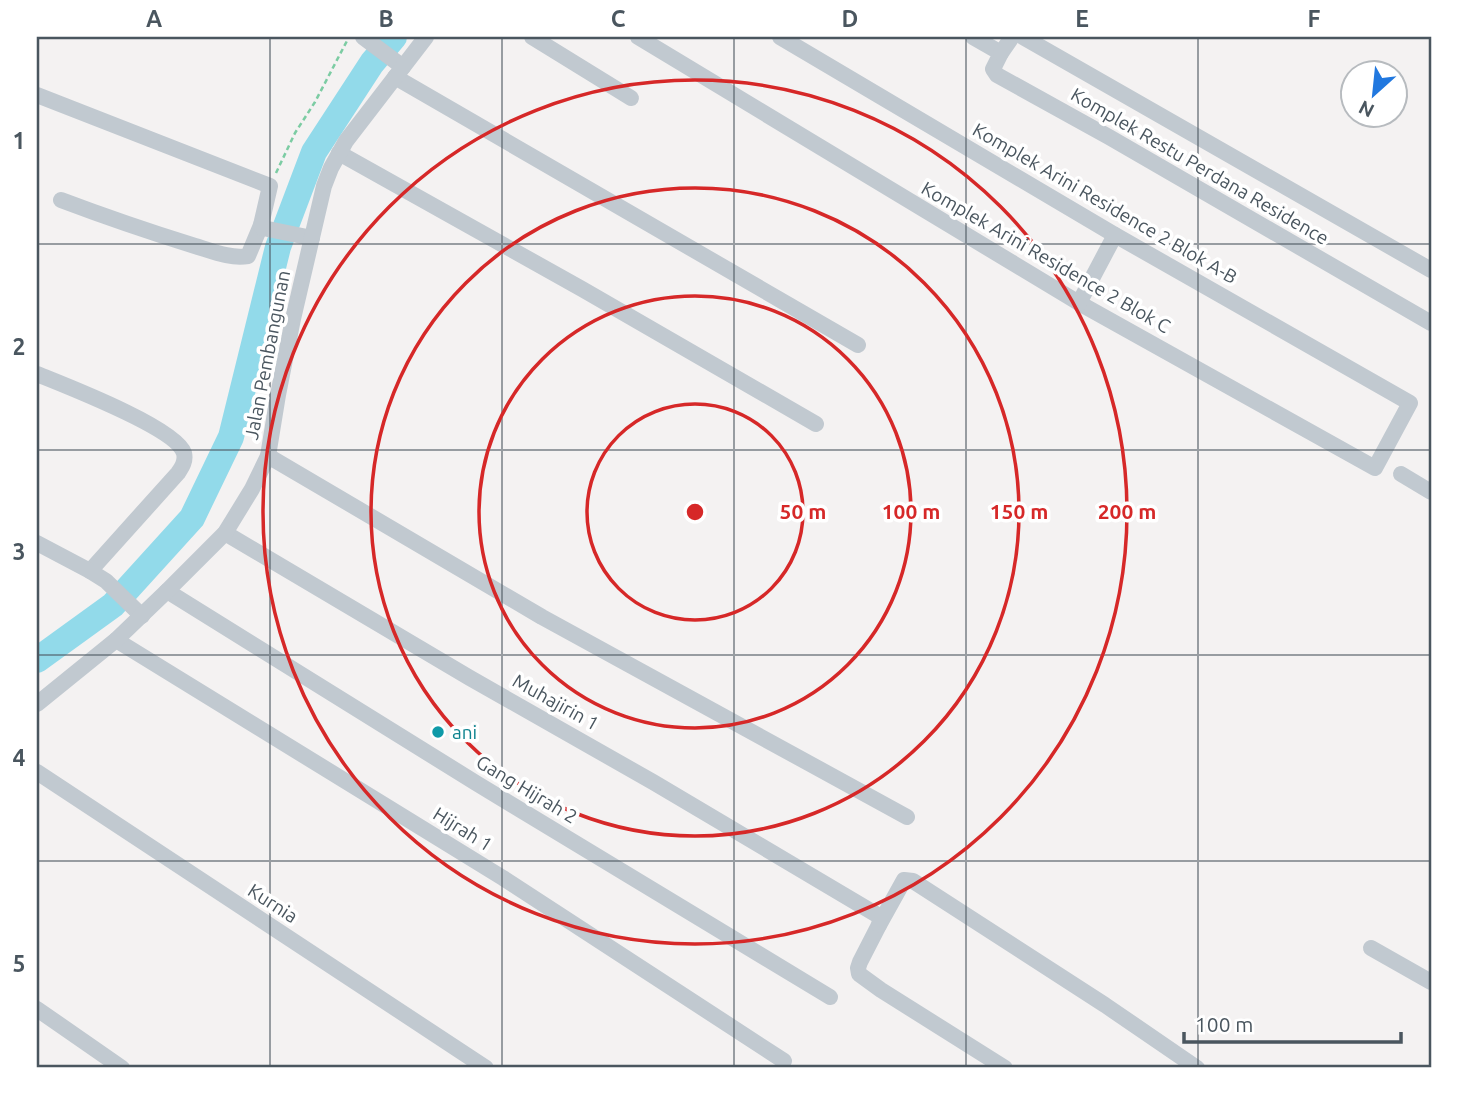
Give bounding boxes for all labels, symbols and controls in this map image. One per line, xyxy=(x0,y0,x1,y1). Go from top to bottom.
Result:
text: A xyxy=(146,6,162,31)
text: B xyxy=(378,6,394,31)
text: C xyxy=(611,6,626,31)
text: D xyxy=(842,6,858,31)
text: E xyxy=(1075,6,1089,31)
text: F xyxy=(1308,6,1321,31)
north arrow xyxy=(1338,60,1408,130)
street label: Komplek Restu Perdana Residence xyxy=(1067,83,1333,249)
text: N xyxy=(1355,96,1378,122)
street label: Komplek Arini Residence 2 Blok A-B xyxy=(969,118,1241,288)
text: 1 xyxy=(13,128,25,153)
street label: Komplek Arini Residence 2 Blok C xyxy=(918,177,1175,338)
street label: Jalan Pembangunan xyxy=(240,269,294,441)
text: 2 xyxy=(13,334,25,359)
text: 50 m xyxy=(780,499,826,523)
text: 100 m xyxy=(882,499,940,523)
text: 150 m xyxy=(990,499,1048,523)
text: 200 m xyxy=(1098,499,1156,523)
centre of rings xyxy=(683,500,707,524)
text: 3 xyxy=(13,539,25,564)
street label: Muhajirin 1 xyxy=(509,669,603,735)
place label: ani xyxy=(452,721,477,743)
marker: ani xyxy=(430,724,446,740)
text: 4 xyxy=(13,745,26,770)
street label: Gang Hijrah 2 xyxy=(473,750,581,828)
street label: Hijrah 1 xyxy=(429,802,497,856)
street label: Kurnia xyxy=(244,879,302,927)
text: 5 xyxy=(13,951,25,976)
scale bar xyxy=(1184,1000,1402,1044)
text: 100 m xyxy=(1195,1012,1253,1036)

